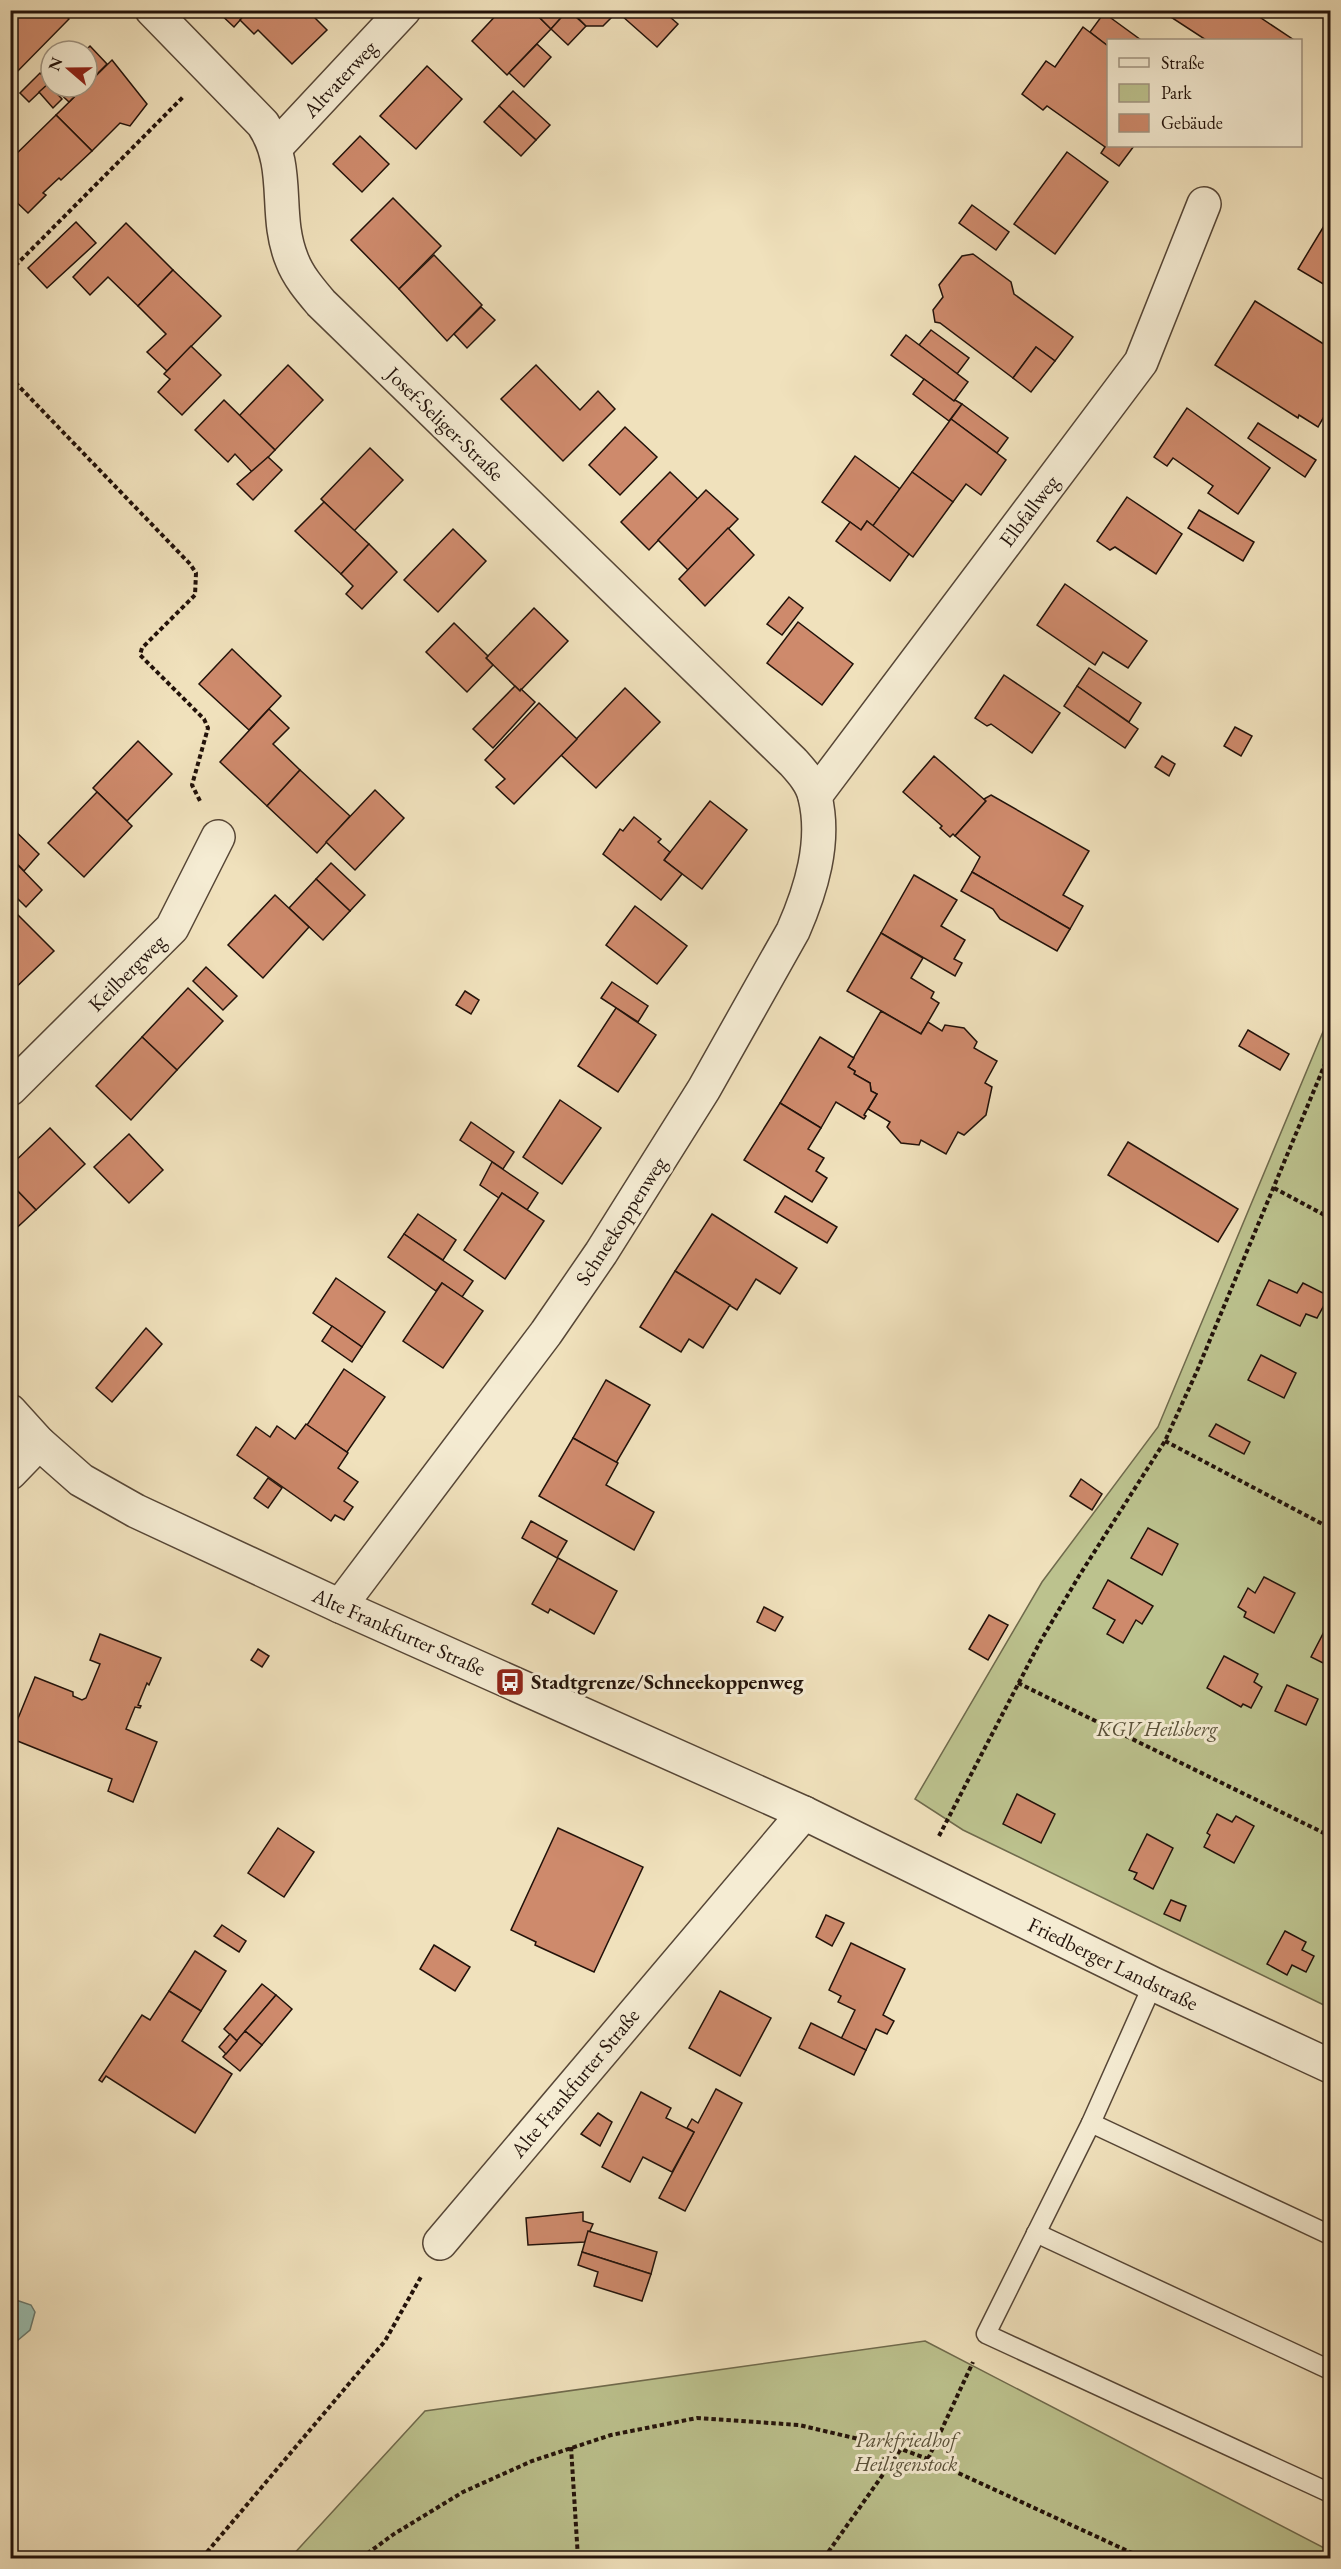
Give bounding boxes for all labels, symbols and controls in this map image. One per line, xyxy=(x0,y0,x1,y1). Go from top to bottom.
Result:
street label: Altvaterweg xyxy=(296,34,383,124)
north arrow xyxy=(39,39,99,99)
legend xyxy=(1107,39,1302,147)
text: Straße xyxy=(1161,51,1204,74)
text: N xyxy=(43,54,67,74)
text: Park xyxy=(1161,81,1192,104)
text: Gebäude xyxy=(1161,111,1223,134)
street label: Josef-Seliger-Straße xyxy=(379,359,510,487)
street label: Elbfallweg xyxy=(993,469,1065,552)
street label: Keilbergweg xyxy=(82,927,172,1017)
street label: Schneekoppenweg xyxy=(569,1150,673,1290)
street label: Alte Frankfurter Straße xyxy=(307,1581,490,1682)
bus stop icon: Stadtgrenze/Schneekoppenweg xyxy=(494,1666,526,1698)
place label: Stadtgrenze/Schneekoppenweg xyxy=(531,1668,804,1695)
park label: KGV Heilsberg xyxy=(1096,1715,1219,1742)
street label: Friedberger Landstraße xyxy=(1024,1911,1203,2016)
street label: Alte Frankfurter Straße xyxy=(504,2002,645,2164)
park label: Parkfriedhof Heiligenstock xyxy=(853,2426,961,2477)

